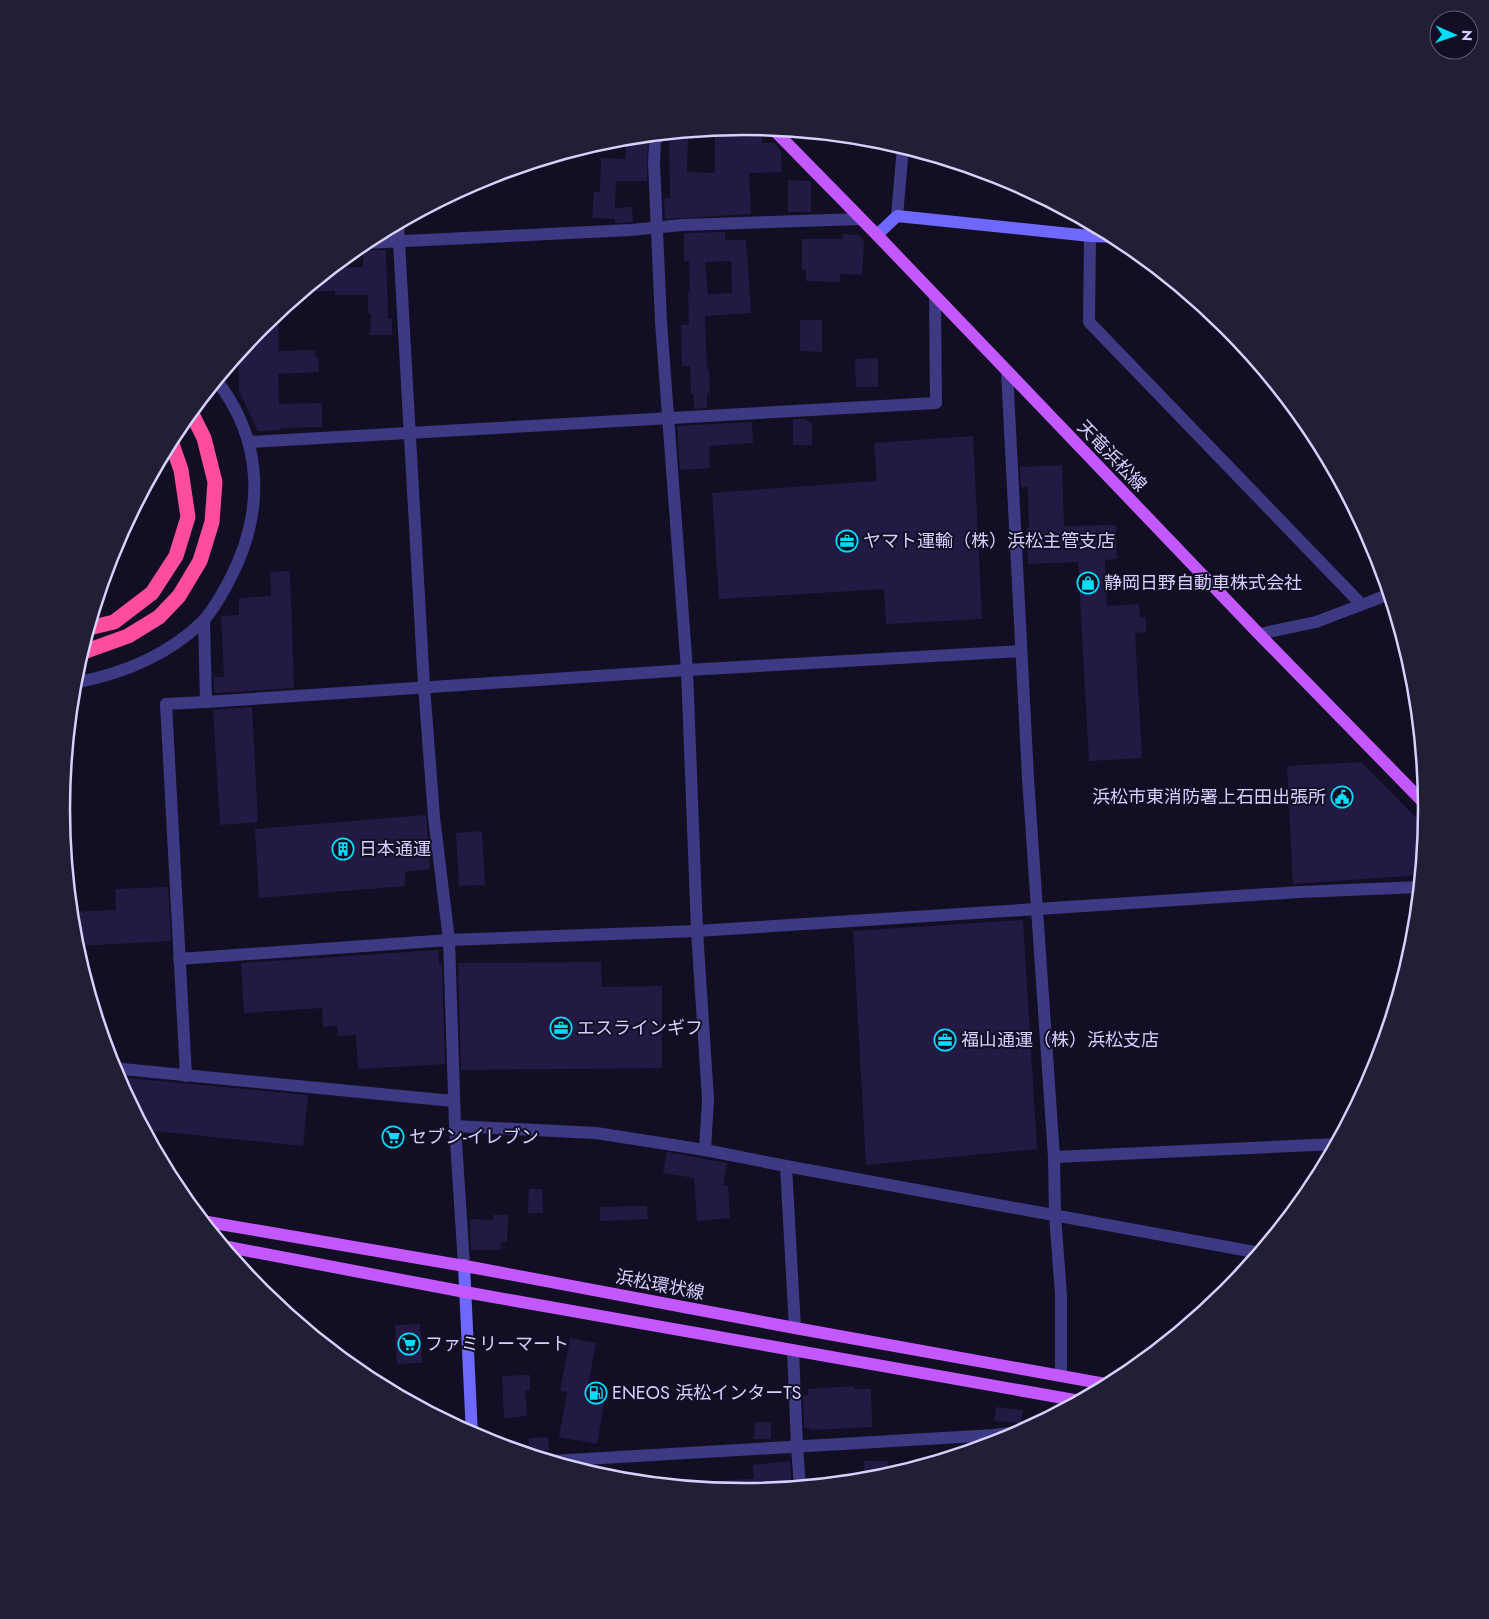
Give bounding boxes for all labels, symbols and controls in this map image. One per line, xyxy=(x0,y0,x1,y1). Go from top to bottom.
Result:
north arrow xyxy=(1429,10,1479,60)
text: N xyxy=(1457,30,1477,41)
street label: 天竜浜松線 xyxy=(1071,415,1153,497)
place label: ヤマト運輸（株）浜松主管支店 xyxy=(863,528,1115,554)
office icon: ヤマト運輸（株）浜松主管支店 xyxy=(835,529,859,553)
place label: 静岡日野自動車株式会社 xyxy=(1104,570,1302,596)
shop icon: 静岡日野自動車株式会社 xyxy=(1076,571,1100,595)
place label: 浜松市東消防署上石田出張所 xyxy=(1092,784,1326,810)
public building icon: 浜松市東消防署上石田出張所 xyxy=(1330,785,1354,809)
place label: 日本通運 xyxy=(359,836,431,862)
building icon: 日本通運 xyxy=(331,837,355,861)
place label: エスラインギフ xyxy=(577,1015,703,1041)
office icon: エスラインギフ xyxy=(549,1016,573,1040)
place label: 福山通運（株）浜松支店 xyxy=(961,1027,1159,1053)
office icon: 福山通運（株）浜松支店 xyxy=(933,1028,957,1052)
place label: セブン-イレブン xyxy=(409,1124,539,1150)
supermarket icon: セブン-イレブン xyxy=(381,1125,405,1149)
street label: 浜松環状線 xyxy=(613,1264,707,1306)
place label: ファミリーマート xyxy=(425,1331,569,1357)
supermarket icon: ファミリーマート xyxy=(397,1332,421,1356)
place label: ENEOS 浜松インターTS xyxy=(612,1380,802,1406)
fuel station icon: ENEOS 浜松インターTS xyxy=(584,1381,608,1405)

